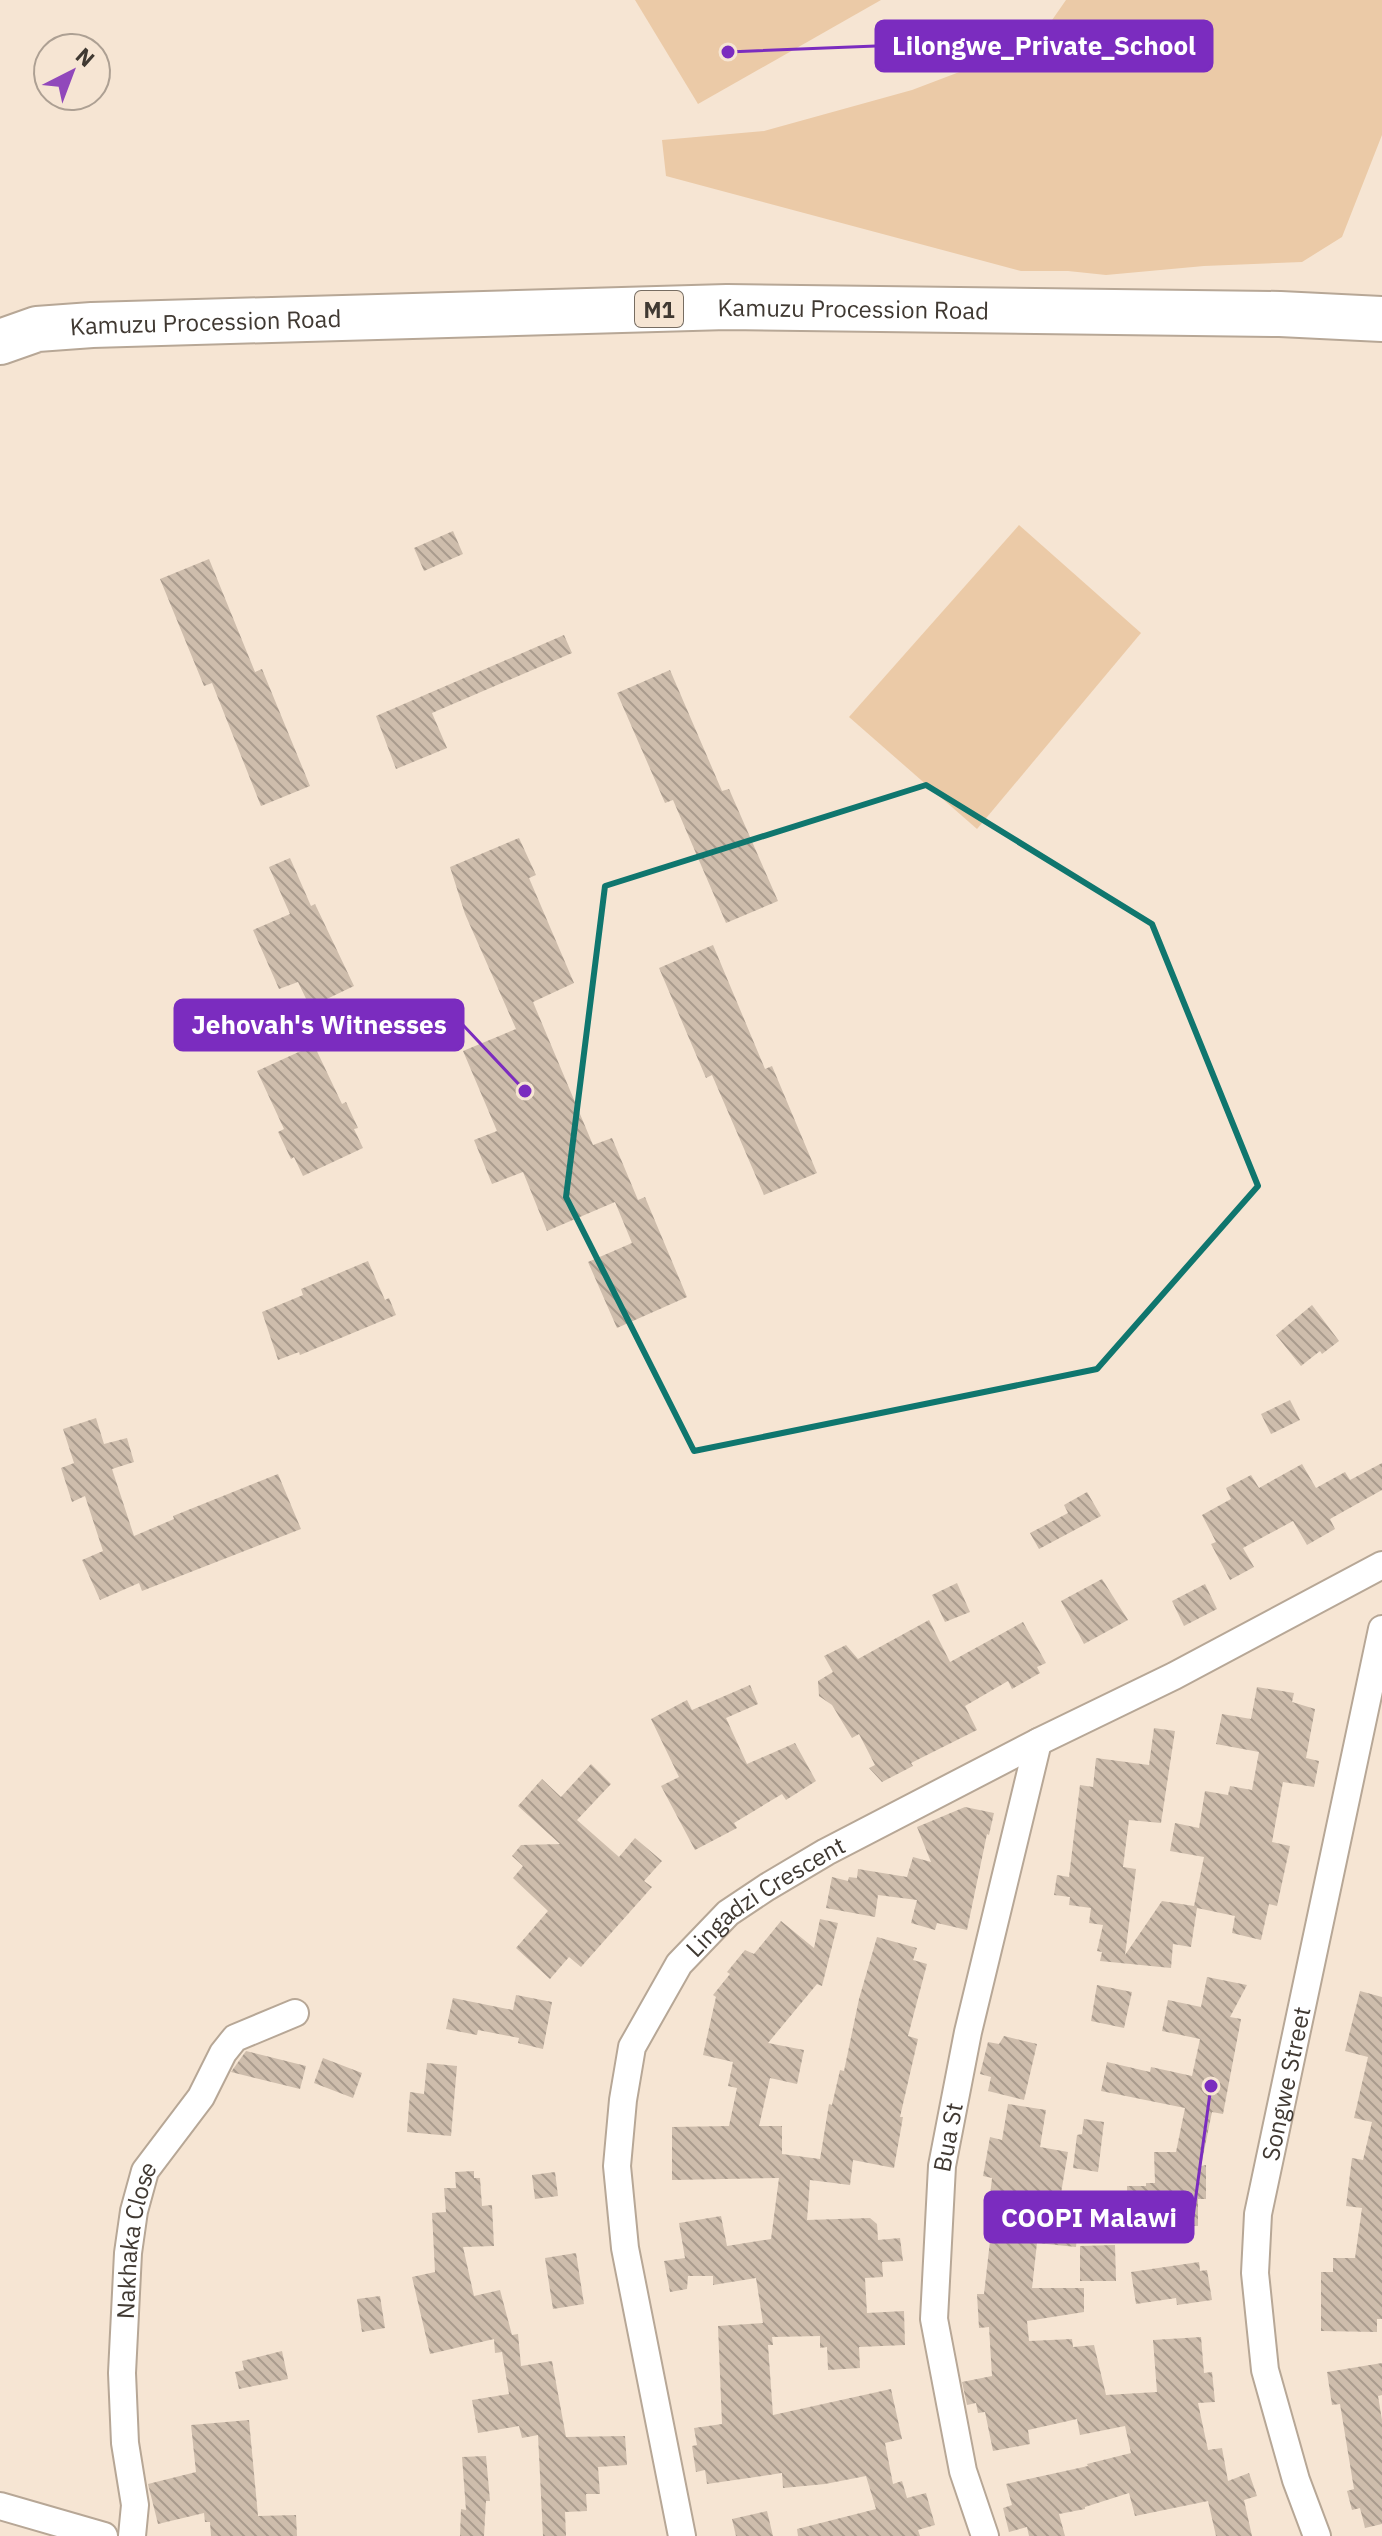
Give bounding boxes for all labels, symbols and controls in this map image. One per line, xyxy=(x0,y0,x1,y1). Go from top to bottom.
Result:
callout: Lilongwe_Private_School xyxy=(876,21,1212,71)
text: Lilongwe_Private_School xyxy=(892,28,1196,62)
north arrow xyxy=(32,32,112,112)
text: N xyxy=(70,41,101,73)
road number: M1 xyxy=(635,291,683,327)
street label: Kamuzu Procession Road xyxy=(717,291,989,326)
street label: Kamuzu Procession Road xyxy=(69,302,342,343)
callout: Jehovah's Witnesses xyxy=(175,1000,463,1050)
text: Jehovah's Witnesses xyxy=(191,1007,447,1041)
street label: Lingadzi Crescent xyxy=(678,1829,850,1964)
street label: Songwe Street xyxy=(1254,2004,1318,2164)
street label: Bua St xyxy=(925,2100,970,2175)
street label: Nakhaka Close xyxy=(109,2154,164,2320)
callout: COOPI Malawi xyxy=(985,2192,1193,2242)
text: COOPI Malawi xyxy=(1001,2200,1177,2234)

